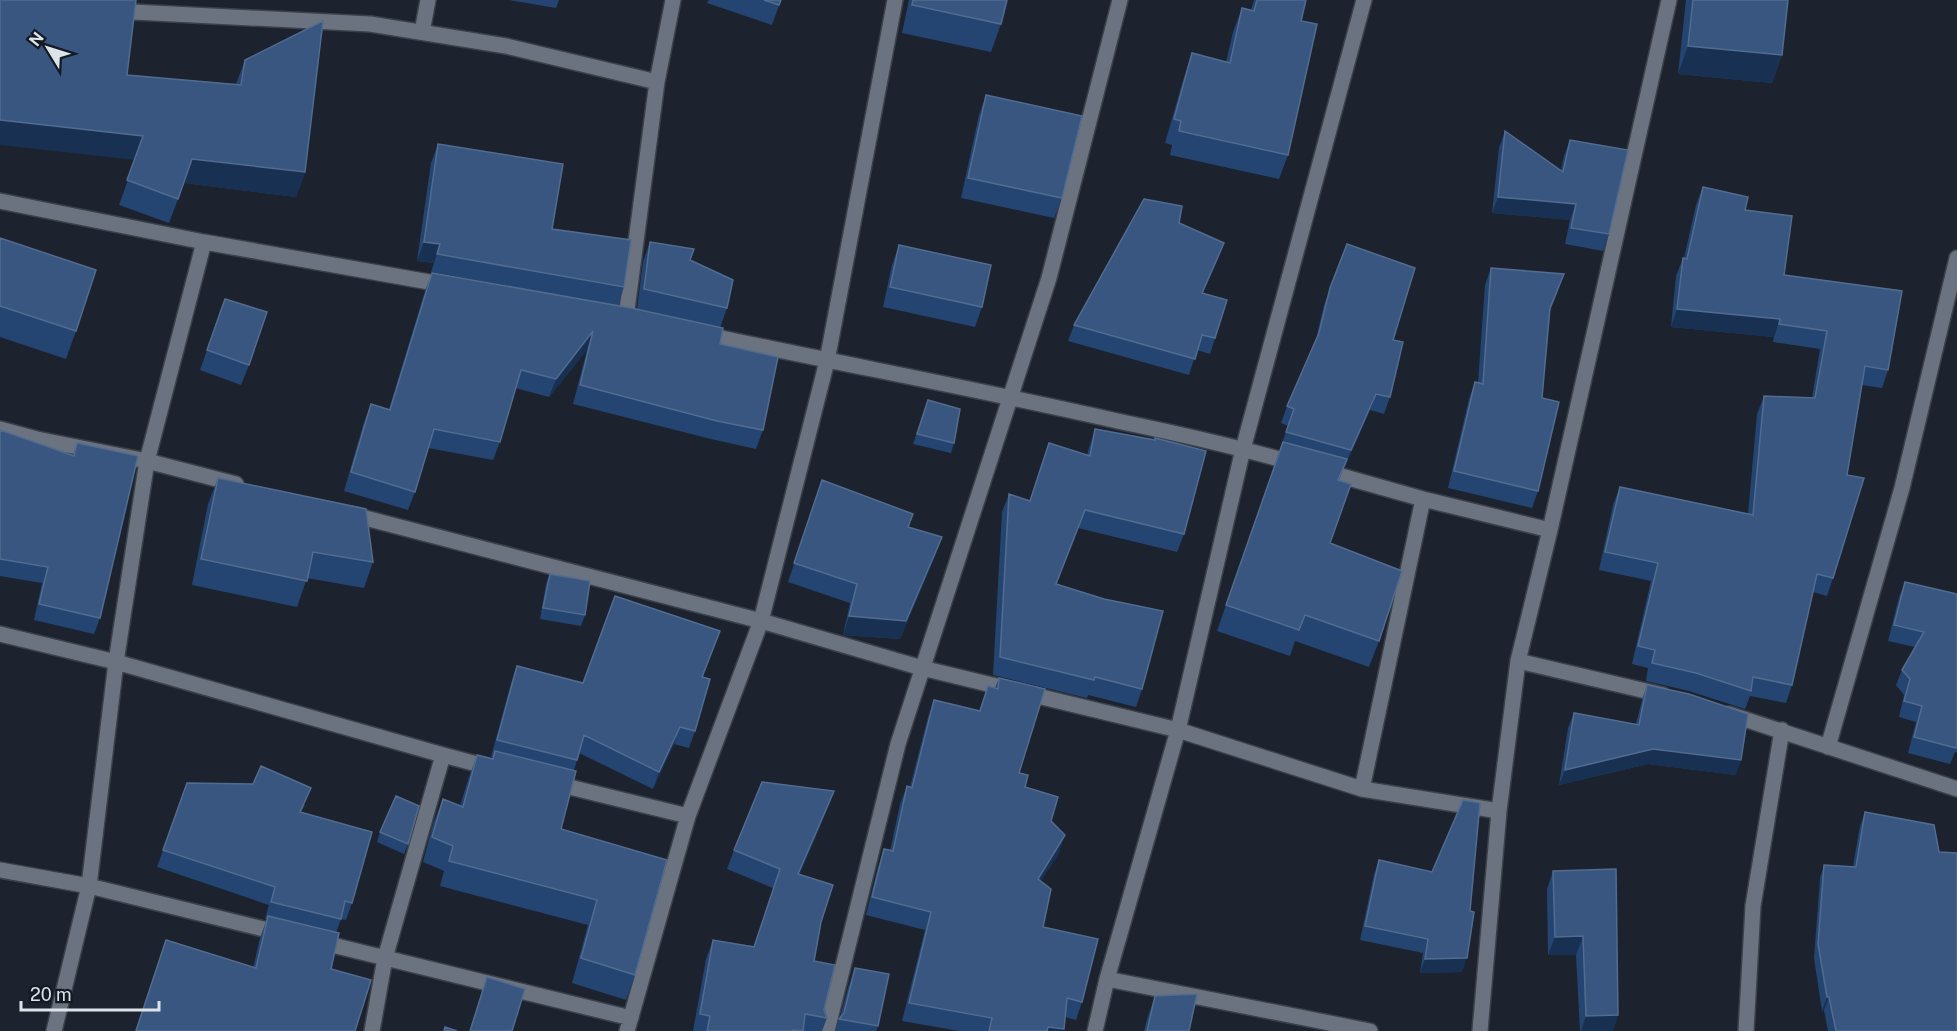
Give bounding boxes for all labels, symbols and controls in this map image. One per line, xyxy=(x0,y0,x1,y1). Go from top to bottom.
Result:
north arrow xyxy=(18,18,78,78)
text: N xyxy=(25,28,48,50)
scale bar xyxy=(21,974,159,1012)
text: 20 m xyxy=(30,984,72,1005)

